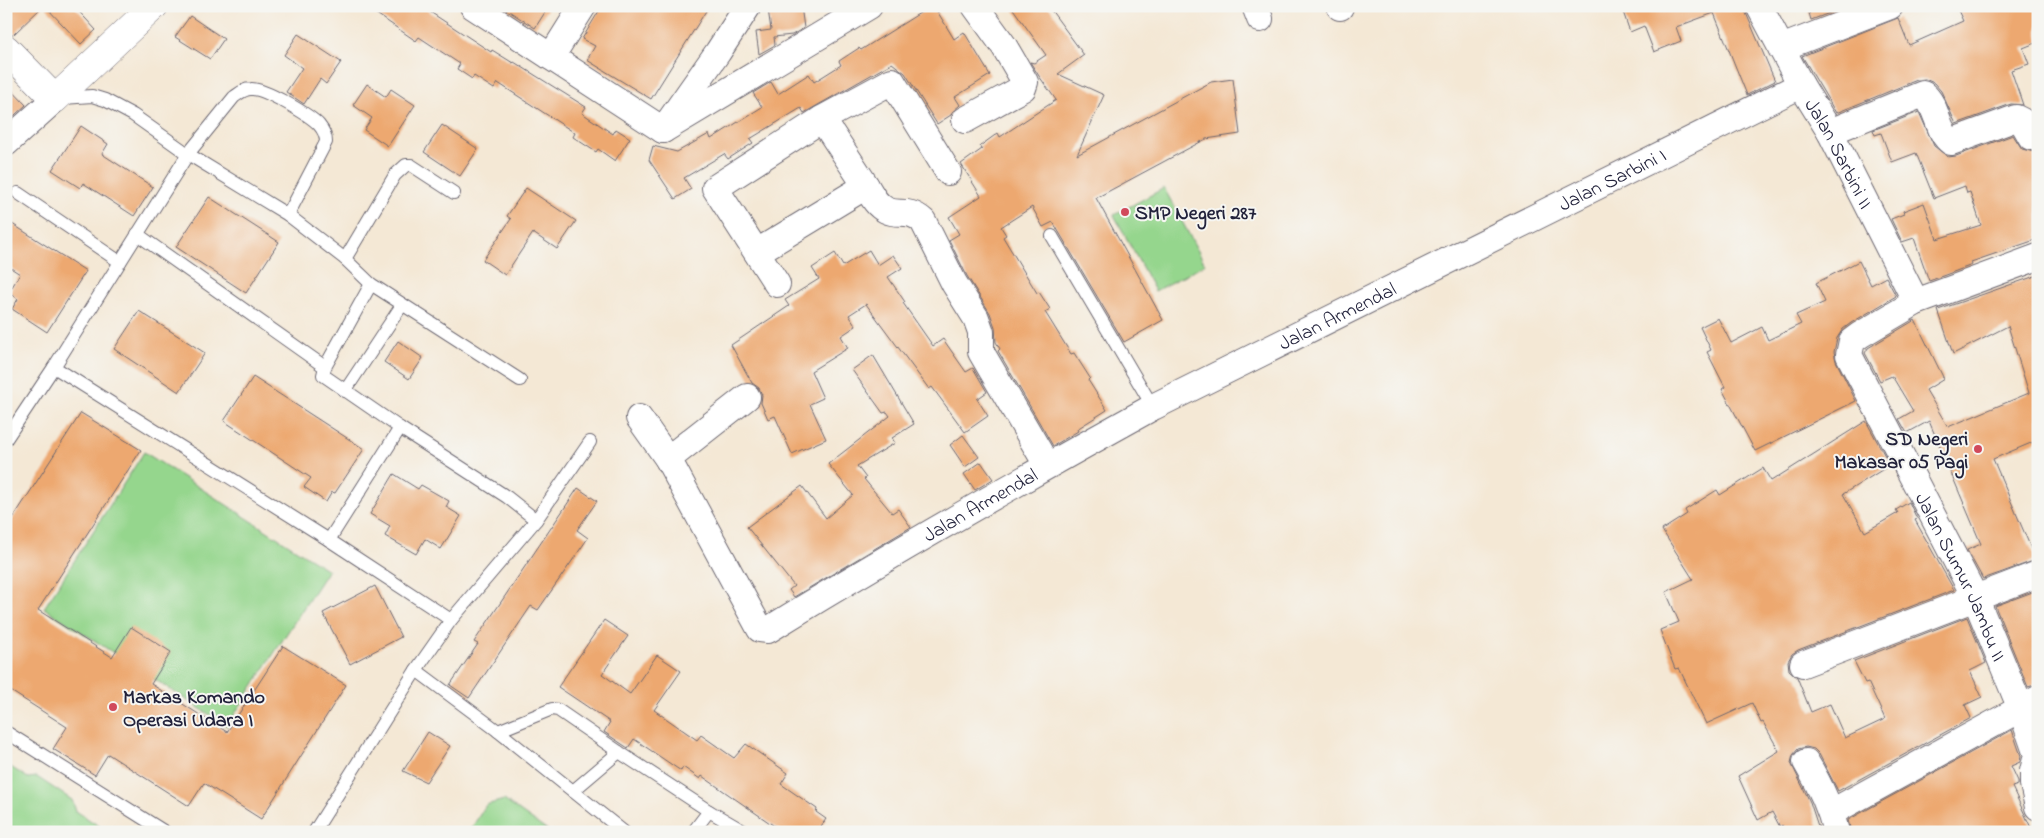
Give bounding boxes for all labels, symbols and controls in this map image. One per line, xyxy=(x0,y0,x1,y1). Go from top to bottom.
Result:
street label: Jalan Sarbini II xyxy=(1796,94,1879,215)
street label: Jalan Sarbini I xyxy=(1554,142,1672,220)
place label: SMP Negeri 287 xyxy=(1135,200,1257,230)
marker: SMP Negeri 287 xyxy=(1119,206,1131,218)
street label: Jalan Armendal xyxy=(1274,276,1402,359)
place label: SD Negeri Makasar 05 Pagi xyxy=(1834,426,1968,479)
marker: SD Negeri Makasar 05 Pagi xyxy=(1972,443,1984,455)
street label: Jalan Armendal xyxy=(918,462,1044,551)
street label: Jalan Sumur Jambu II xyxy=(1906,488,2012,666)
place label: Markas Komando Operasi Udara I xyxy=(123,684,265,736)
marker: Markas Komando Operasi Udara I xyxy=(107,701,119,713)

